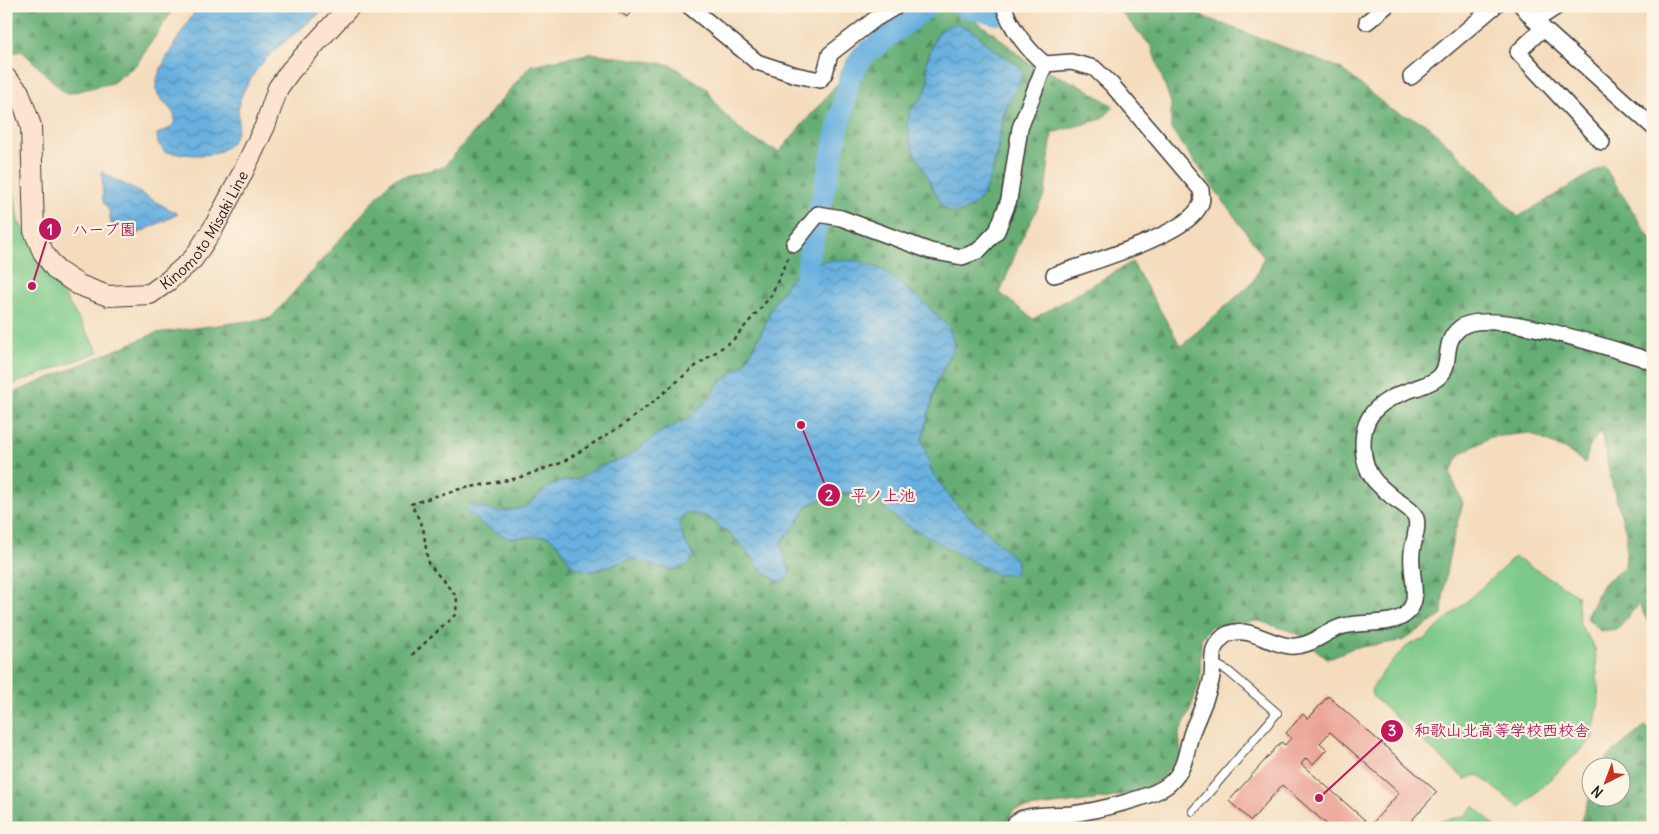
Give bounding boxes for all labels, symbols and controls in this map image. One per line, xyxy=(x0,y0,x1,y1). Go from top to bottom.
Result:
street label: Kinomoto Misaki Line xyxy=(156,168,252,293)
callout: ハーブ園 xyxy=(37,214,146,245)
text: ハーブ園 xyxy=(72,219,136,239)
text: 1 xyxy=(47,220,53,239)
callout: 平ノ上池 xyxy=(816,480,925,511)
text: 平ノ上池 xyxy=(851,485,915,505)
text: 2 xyxy=(825,486,833,505)
callout: 和歌山北高等学校西校舎 xyxy=(1379,715,1600,746)
text: 和歌山北高等学校西校舎 xyxy=(1414,720,1590,740)
text: 3 xyxy=(1388,721,1396,740)
north arrow xyxy=(1582,756,1632,806)
text: N xyxy=(1588,782,1607,802)

